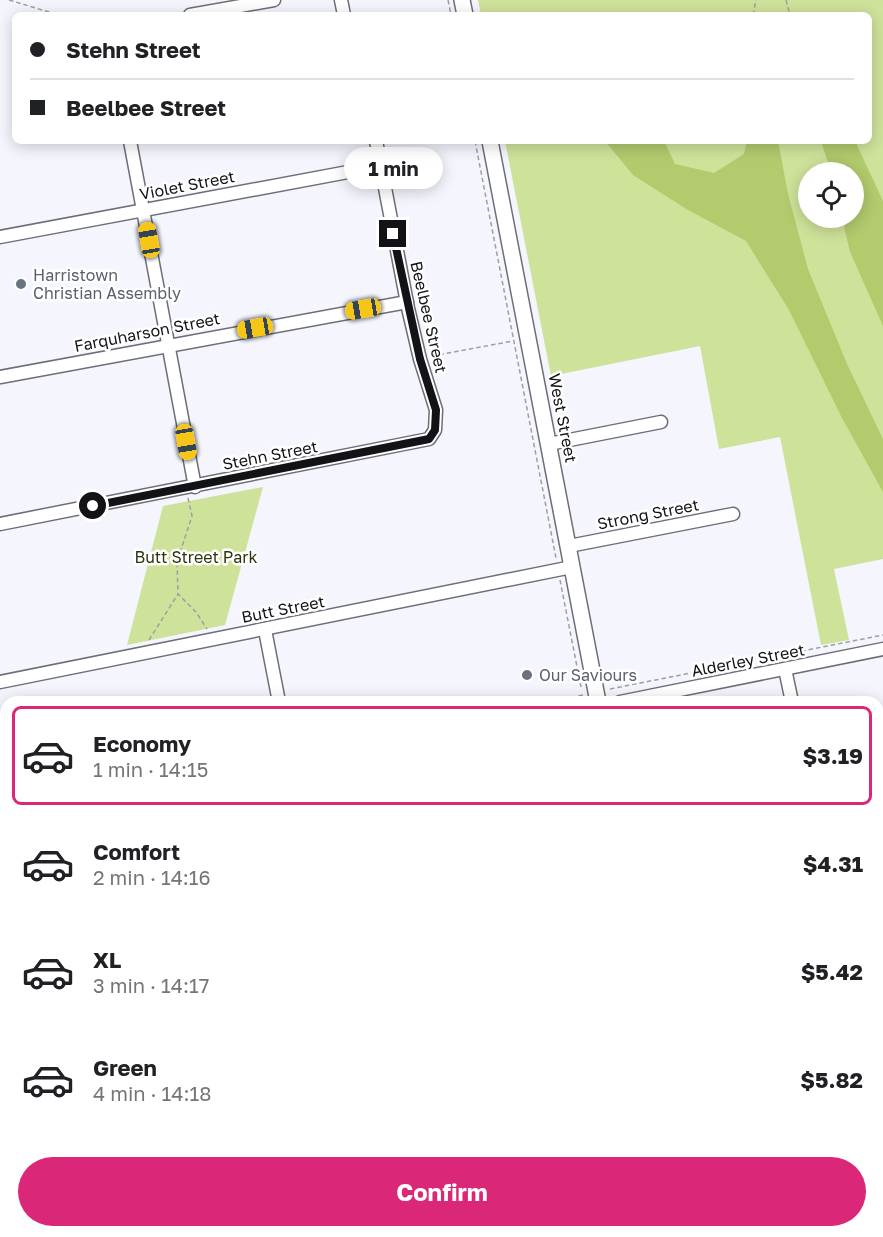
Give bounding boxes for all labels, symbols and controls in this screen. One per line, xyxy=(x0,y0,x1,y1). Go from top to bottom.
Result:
text: Stehn Street xyxy=(66,36,201,63)
text: Beelbee Street xyxy=(66,94,226,121)
callout: 1 min xyxy=(344,147,442,189)
text: 1 min xyxy=(368,156,419,180)
map controls xyxy=(798,162,864,228)
button: locate xyxy=(798,162,864,228)
street label: Violet Street xyxy=(138,166,236,204)
route end xyxy=(379,220,406,247)
car xyxy=(137,221,161,259)
street label: Beelbee Street xyxy=(406,259,452,375)
place label: Harristown Christian Assembly xyxy=(33,265,181,303)
marker: Harristown Christian Assembly xyxy=(14,277,28,291)
car xyxy=(344,297,382,321)
street label: Farquharson Street xyxy=(72,308,222,356)
car xyxy=(236,316,274,340)
street label: West Street xyxy=(545,372,581,464)
car xyxy=(174,423,198,461)
street label: Stehn Street xyxy=(221,436,319,474)
route start xyxy=(79,492,106,519)
street label: Strong Street xyxy=(596,494,700,534)
park label: Butt Street Park xyxy=(134,547,258,567)
street label: Butt Street xyxy=(240,591,326,627)
street label: Alderley Street xyxy=(690,639,806,681)
place label: Our Saviours xyxy=(539,665,637,685)
marker: Our Saviours xyxy=(520,668,534,682)
icon: car xyxy=(21,729,75,783)
text: Economy xyxy=(93,730,191,757)
text: $3.19 xyxy=(802,742,863,769)
text: 1 min · 14:15 xyxy=(93,757,208,781)
icon: car xyxy=(21,837,75,891)
text: Comfort xyxy=(93,838,180,865)
text: $4.31 xyxy=(803,850,863,877)
text: 2 min · 14:16 xyxy=(93,865,211,889)
icon: car xyxy=(21,945,75,999)
text: XL xyxy=(93,946,121,973)
text: $5.42 xyxy=(801,958,863,985)
text: 3 min · 14:17 xyxy=(93,973,209,997)
icon: car xyxy=(21,1053,75,1107)
text: Green xyxy=(93,1054,157,1081)
text: $5.82 xyxy=(800,1066,863,1093)
text: 4 min · 14:18 xyxy=(93,1081,211,1105)
button: Confirm xyxy=(18,1157,866,1226)

